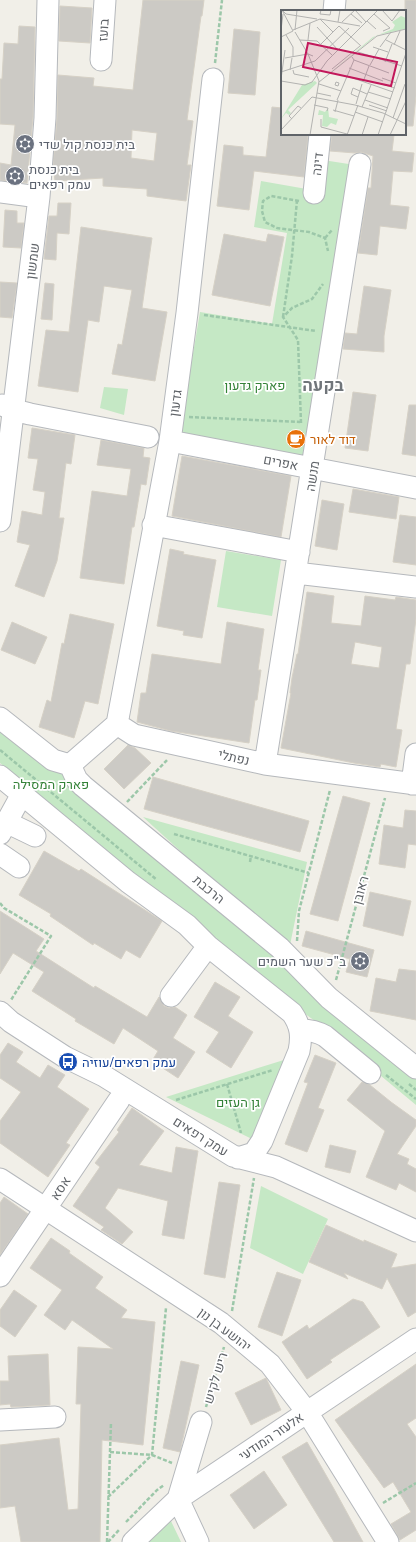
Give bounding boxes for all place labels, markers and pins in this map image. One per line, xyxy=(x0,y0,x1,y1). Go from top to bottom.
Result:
synagogue icon: בית כנסת קול שדי xyxy=(14,133,36,155)
place label: בית כנסת קול שדי xyxy=(39,137,135,152)
place label: בית כנסת עמק רפאים xyxy=(29,162,91,192)
synagogue icon: בית כנסת עמק רפאים xyxy=(4,165,26,187)
cafe icon: דוד לאור xyxy=(285,428,307,450)
place label: דוד לאור xyxy=(310,432,356,447)
synagogue icon: ב"כ שער השמים xyxy=(349,950,371,972)
place label: ב"כ שער השמים xyxy=(258,954,346,969)
bus stop icon: עמק רפאים/עוזיה xyxy=(57,1051,79,1073)
place label: עמק רפאים/עוזיה xyxy=(82,1055,176,1070)

